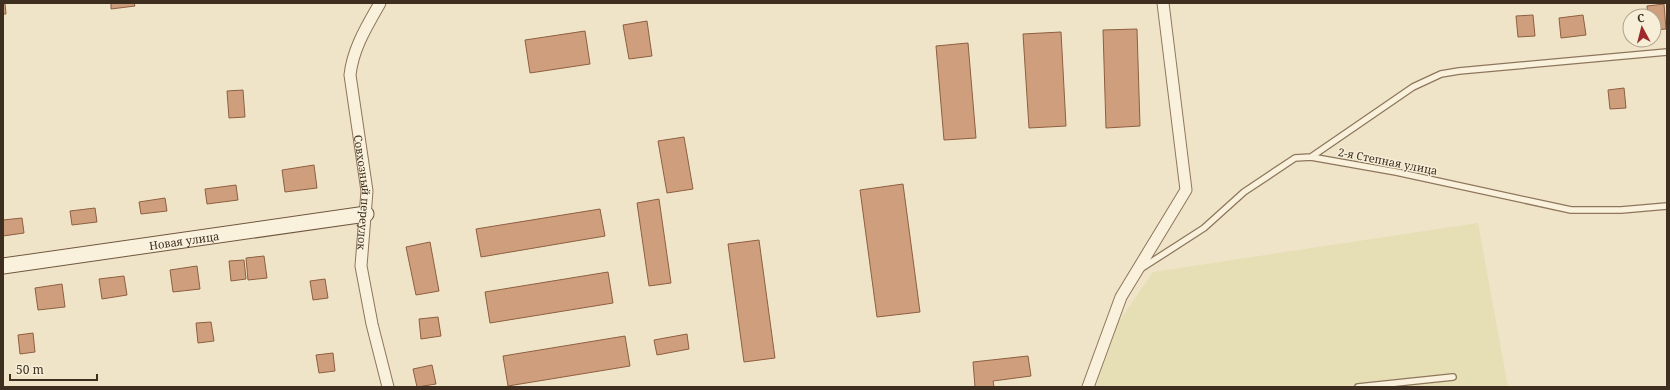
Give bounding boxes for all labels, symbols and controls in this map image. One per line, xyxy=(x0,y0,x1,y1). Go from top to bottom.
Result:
north arrow xyxy=(1622,8,1662,48)
text: С xyxy=(1636,10,1645,25)
street label: Совхозный переулок xyxy=(351,134,375,251)
street label: 2-я Степная улица xyxy=(1337,144,1439,178)
street label: Новая улица xyxy=(148,228,220,252)
scale bar xyxy=(10,356,97,382)
text: 50 m xyxy=(16,361,44,378)

